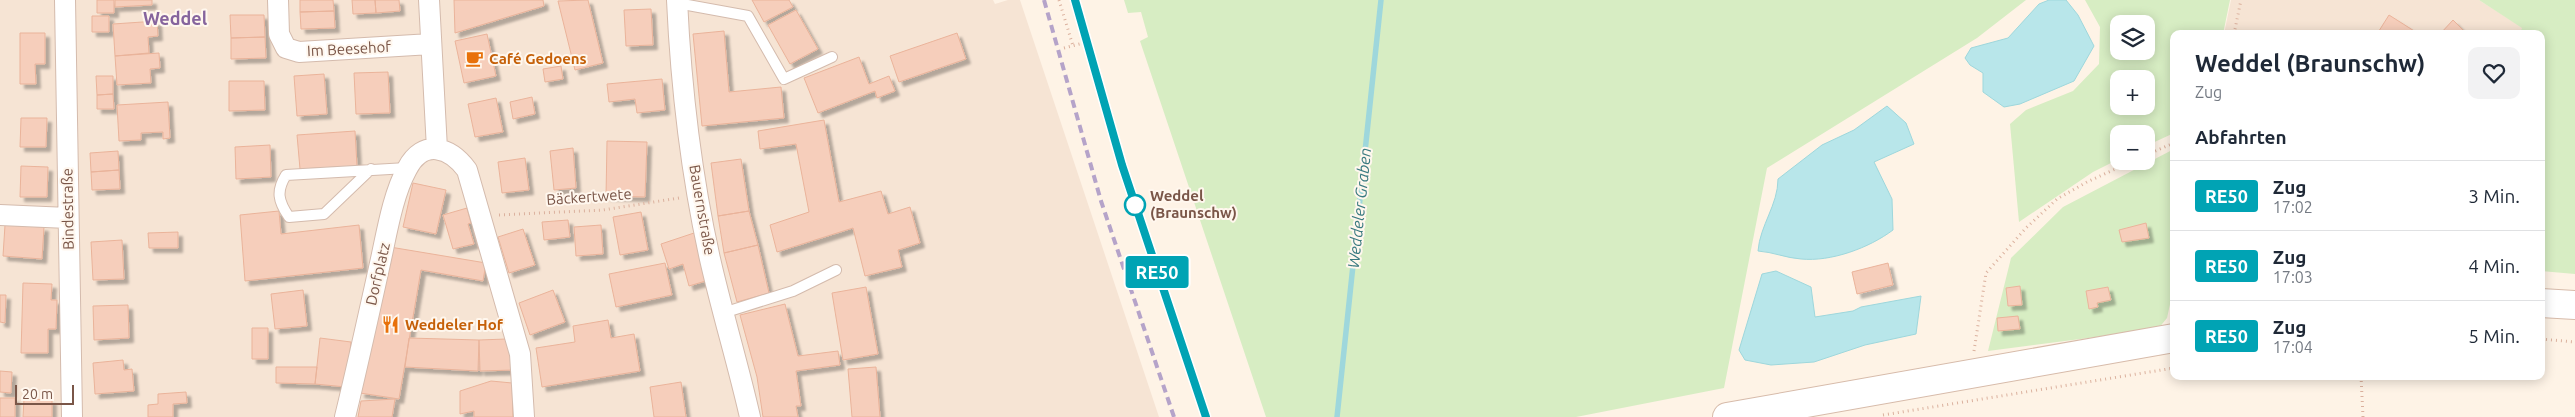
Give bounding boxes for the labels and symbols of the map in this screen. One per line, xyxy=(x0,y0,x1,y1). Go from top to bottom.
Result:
district label: Weddel xyxy=(143,8,208,28)
street label: Im Beesehof xyxy=(307,38,392,59)
cafe icon: Café Gedoens xyxy=(465,49,485,69)
place label: Café Gedoens xyxy=(489,50,587,67)
water label: Weddeler Graben xyxy=(1344,147,1374,269)
street label: Bauernstraße xyxy=(686,163,719,256)
street label: Bindestraße xyxy=(58,168,77,250)
street label: Bäckertwete xyxy=(546,185,632,208)
place label: Weddel (Braunschw) xyxy=(1150,187,1237,221)
marker: Weddel (Braunschw) xyxy=(1124,194,1146,216)
street label: Dorfplatz xyxy=(362,241,393,307)
line badge: RE50 xyxy=(1122,256,1192,288)
restaurant icon: Weddeler Hof xyxy=(381,315,401,335)
place label: Weddeler Hof xyxy=(405,316,504,333)
scale bar xyxy=(15,382,74,405)

